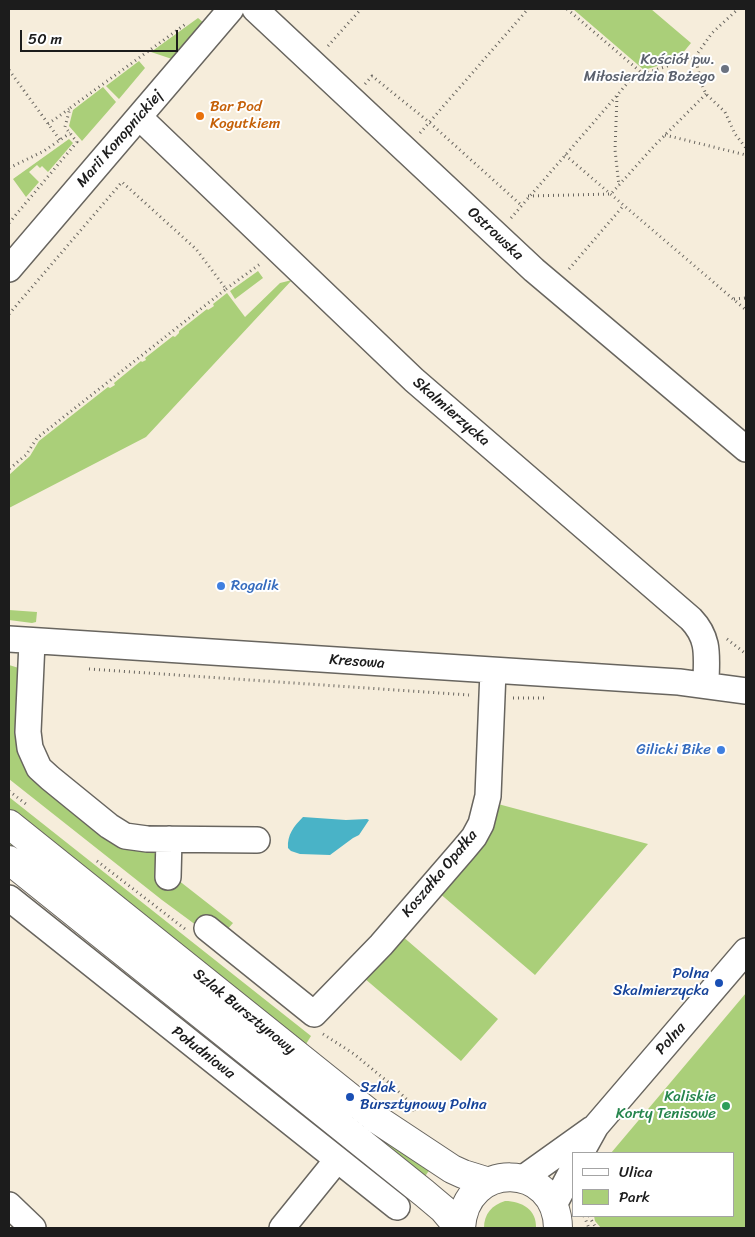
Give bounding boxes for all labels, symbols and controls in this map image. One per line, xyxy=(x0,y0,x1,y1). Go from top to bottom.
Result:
scale bar xyxy=(22,20,180,52)
text: 50 m xyxy=(28,26,62,52)
place label: Kościół pw. Miłosierdzia Bożego xyxy=(584,51,715,86)
marker: Kościół pw. Miłosierdzia Bożego xyxy=(719,63,731,75)
street label: Marii Konopnickiej xyxy=(73,87,167,191)
place label: Bar Pod Kogutkiem xyxy=(210,98,280,133)
marker: Bar Pod Kogutkiem xyxy=(194,110,206,122)
street label: Ostrowska xyxy=(463,204,527,264)
street label: Skalmierzycka xyxy=(409,374,493,450)
place label: Rogalik xyxy=(231,577,279,595)
marker: Rogalik xyxy=(215,580,227,592)
street label: Kresowa xyxy=(329,651,385,673)
place label: Gilicki Bike xyxy=(636,741,711,759)
marker: Gilicki Bike xyxy=(715,744,727,756)
street label: Koszałka Opałka xyxy=(398,827,482,921)
street label: Szlak Bursztynowy xyxy=(189,965,299,1059)
place label: Polna Skalmierzycka xyxy=(613,965,709,1000)
marker: Polna Skalmierzycka xyxy=(713,977,725,989)
street label: Polna xyxy=(652,1019,690,1059)
street label: Południowa xyxy=(168,1023,238,1083)
place label: Szlak Bursztynowy Polna xyxy=(360,1079,486,1114)
place label: Kaliskie Korty Tenisowe xyxy=(616,1088,716,1123)
marker: Szlak Bursztynowy Polna xyxy=(344,1091,356,1103)
marker: Kaliskie Korty Tenisowe xyxy=(720,1100,732,1112)
legend xyxy=(572,1152,735,1217)
text: Ulica xyxy=(619,1159,652,1185)
text: Park xyxy=(619,1184,650,1210)

